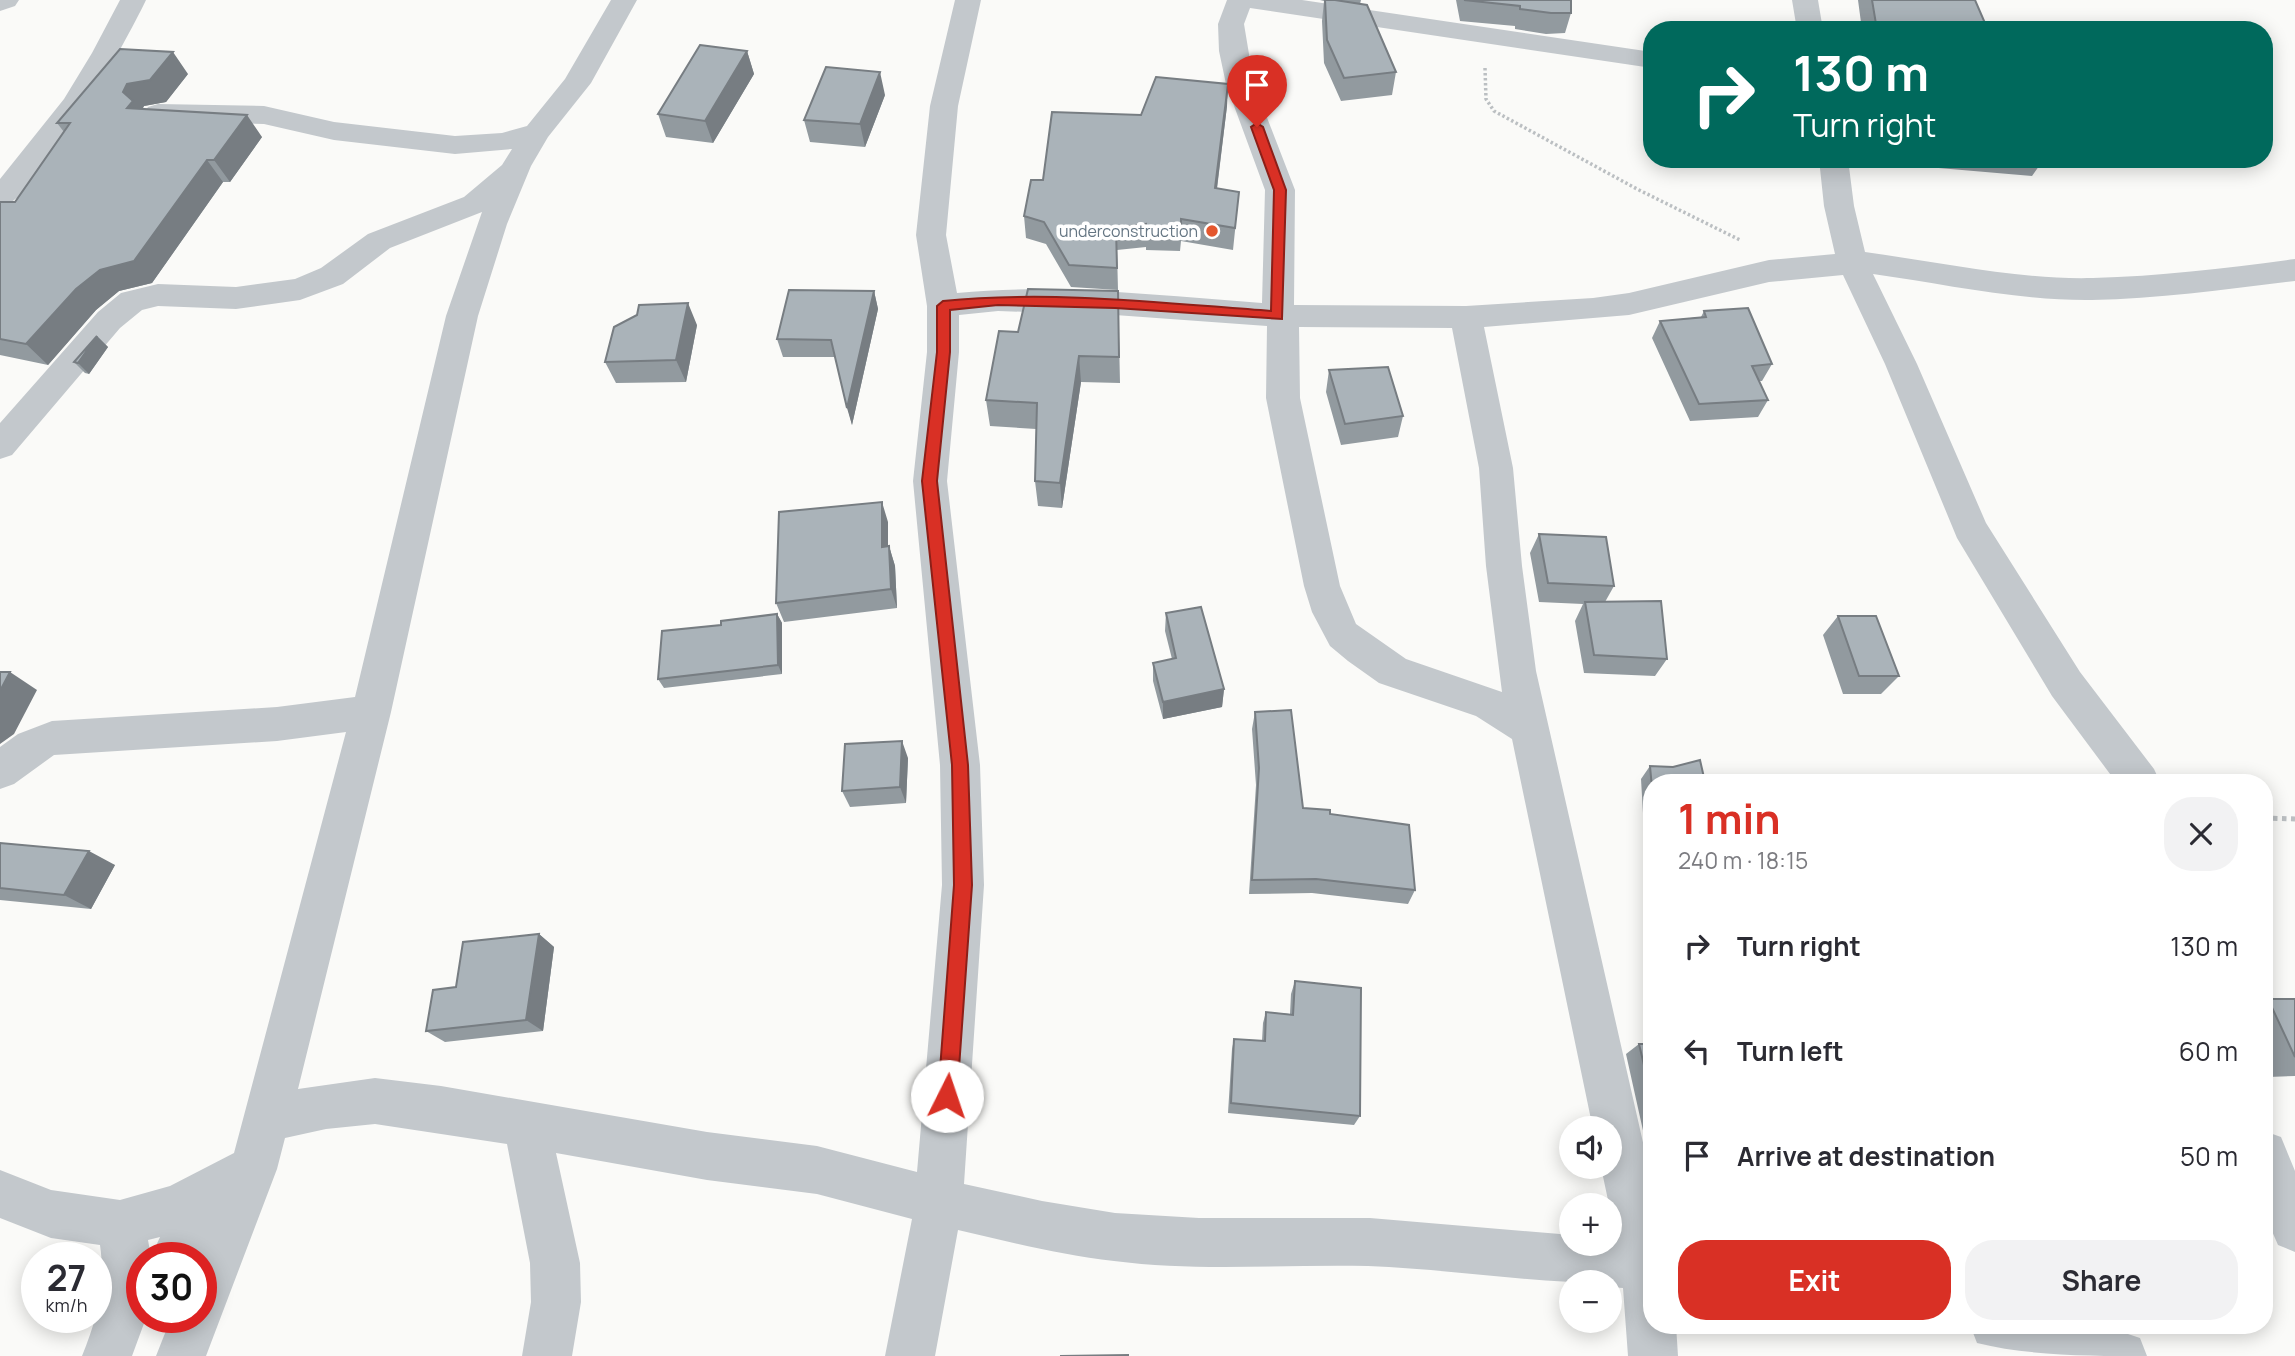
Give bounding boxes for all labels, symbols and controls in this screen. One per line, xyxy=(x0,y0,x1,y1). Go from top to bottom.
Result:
text: 130 m xyxy=(1793,39,1929,106)
icon: right xyxy=(1678,49,1769,140)
pin xyxy=(1227,55,1287,127)
icon: arrive xyxy=(1238,66,1276,104)
text: Turn right xyxy=(1793,103,1936,147)
place label: underconstruction xyxy=(1059,220,1198,242)
marker: underconstruction xyxy=(1204,223,1220,239)
text: 1 min xyxy=(1678,789,1781,847)
button: close xyxy=(2164,797,2238,871)
text: 240 m · 18:15 xyxy=(1678,844,1808,876)
icon: right xyxy=(1678,927,1716,965)
text: Turn right xyxy=(1737,928,1861,964)
text: 130 m xyxy=(2170,928,2238,964)
icon: left xyxy=(1678,1032,1716,1070)
text: Turn left xyxy=(1737,1033,1844,1069)
text: 60 m xyxy=(2179,1033,2238,1069)
position arrow xyxy=(910,1059,984,1133)
map controls xyxy=(1559,1116,1622,1333)
button: sound xyxy=(1559,1116,1622,1179)
icon: arrive xyxy=(1678,1137,1716,1175)
text: Arrive at destination xyxy=(1737,1138,1995,1174)
text: 50 m xyxy=(2180,1138,2238,1174)
button: + xyxy=(1559,1193,1622,1256)
button: Exit xyxy=(1678,1240,1951,1320)
button: Share xyxy=(1965,1240,2238,1320)
speed limit sign: 30 xyxy=(126,1242,217,1333)
text: 27 xyxy=(47,1254,86,1302)
button: − xyxy=(1559,1270,1622,1333)
text: km/h xyxy=(46,1293,87,1317)

